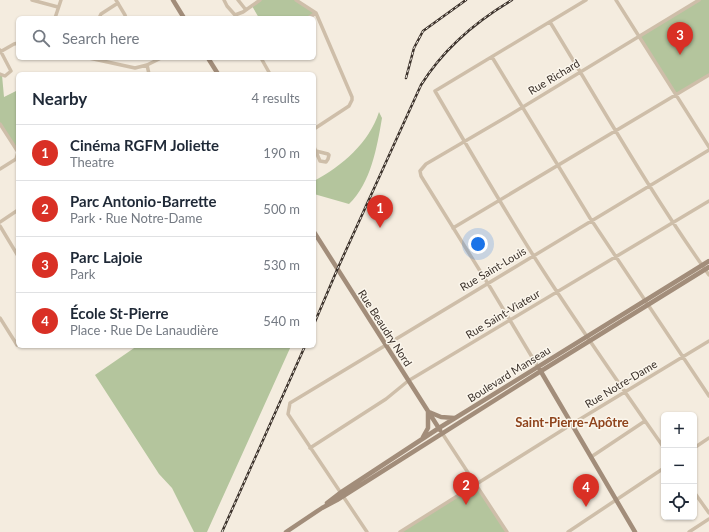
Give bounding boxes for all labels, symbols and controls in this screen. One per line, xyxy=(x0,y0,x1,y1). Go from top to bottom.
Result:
search box xyxy=(16,16,316,60)
pin: 3 xyxy=(667,22,693,55)
icon: search xyxy=(30,27,52,49)
text: Search here xyxy=(62,29,139,47)
street label: Rue Richard xyxy=(526,56,582,97)
text: Nearby xyxy=(32,88,87,109)
text: 4 results xyxy=(252,90,300,106)
text: Cinéma RGFM Joliette xyxy=(70,136,219,154)
text: 1 xyxy=(41,145,49,161)
text: 190 m xyxy=(263,145,300,161)
text: Theatre xyxy=(70,154,114,170)
text: Parc Antonio-Barrette xyxy=(70,192,217,210)
pin: 1 xyxy=(367,195,393,228)
text: 2 xyxy=(41,201,49,217)
text: 500 m xyxy=(263,201,300,217)
text: Park · Rue Notre-Dame xyxy=(70,210,202,226)
your location xyxy=(468,234,488,254)
street label: Rue Saint-Louis xyxy=(457,244,528,293)
text: Parc Lajoie xyxy=(70,248,143,266)
text: 3 xyxy=(41,257,49,273)
text: 530 m xyxy=(263,257,300,273)
text: Park xyxy=(70,266,95,282)
street label: Rue Saint-Viateur xyxy=(463,286,542,341)
street label: Rue Beaudry Nord xyxy=(356,287,415,368)
text: École St-Pierre xyxy=(70,304,169,322)
text: 4 xyxy=(41,313,49,329)
text: 540 m xyxy=(263,313,300,329)
text: Place · Rue De Lanaudière xyxy=(70,322,218,338)
street label: Boulevard Manseau xyxy=(465,343,553,404)
street label: Rue Notre-Dame xyxy=(582,357,659,410)
map controls xyxy=(661,412,697,520)
button: + xyxy=(661,412,697,448)
district label: Saint-Pierre-Apôtre xyxy=(515,414,629,430)
button: − xyxy=(661,448,697,484)
pin: 2 xyxy=(453,472,479,505)
pin: 4 xyxy=(573,474,599,507)
button: locate xyxy=(661,484,697,520)

